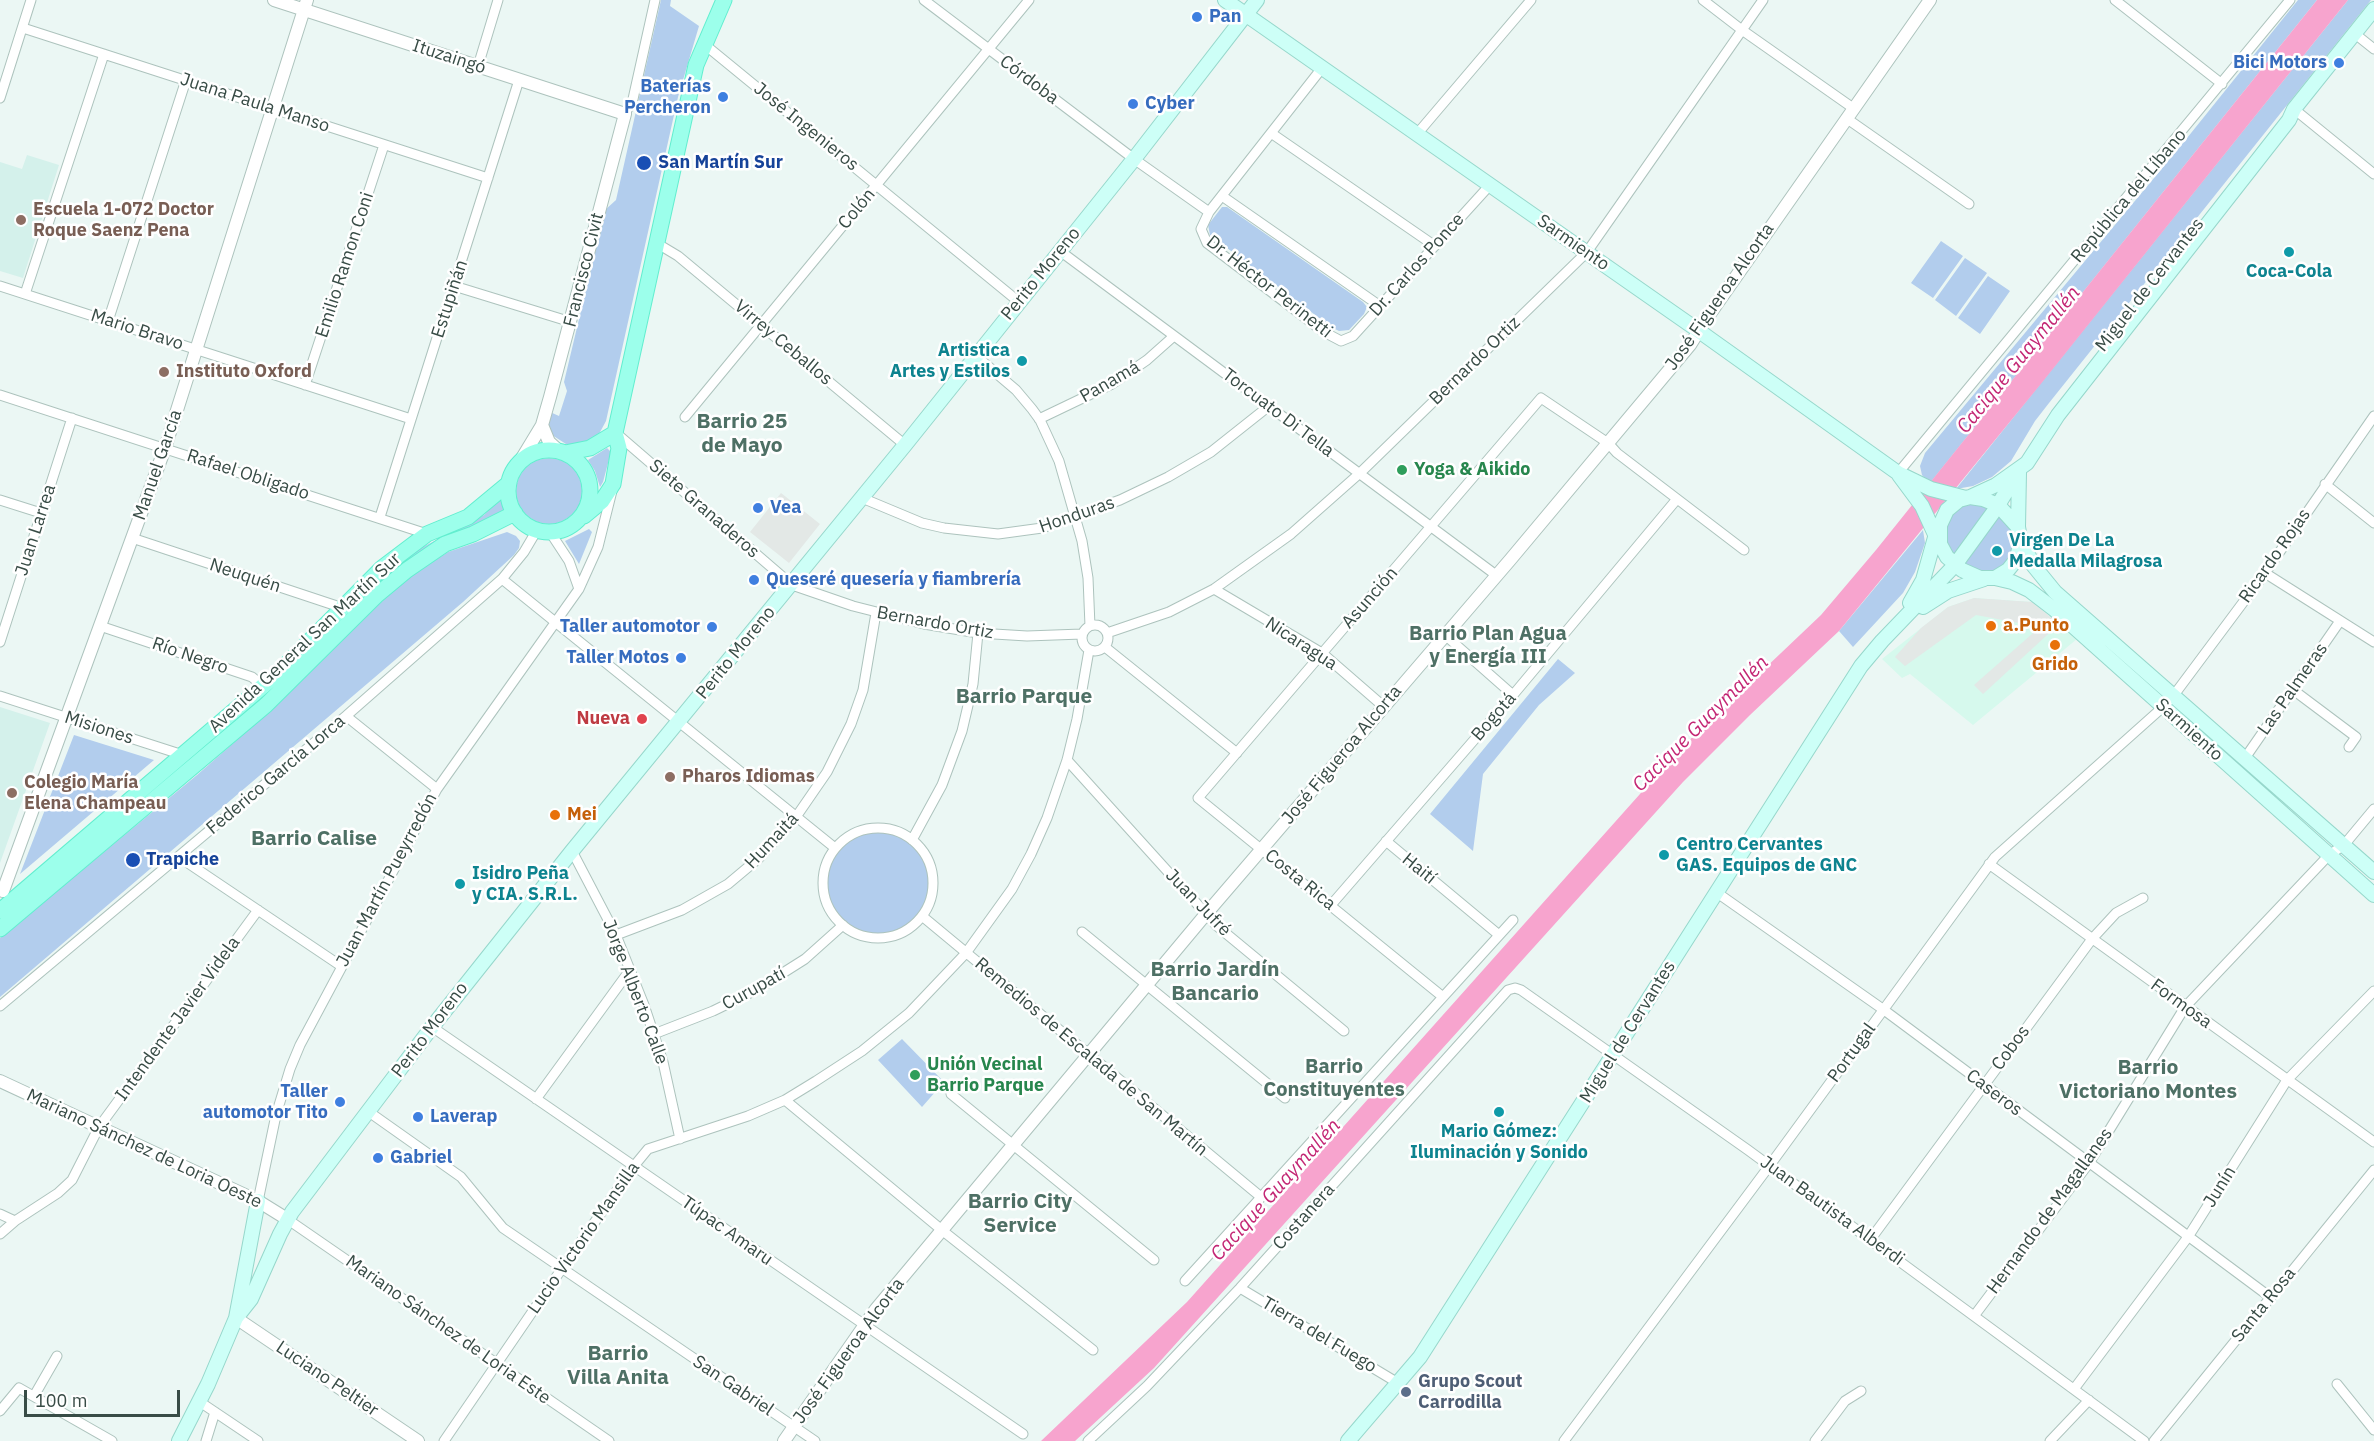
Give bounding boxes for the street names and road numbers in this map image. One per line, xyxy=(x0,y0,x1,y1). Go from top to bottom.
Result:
street label: Ituzaingó xyxy=(410,35,488,79)
street label: Córdoba xyxy=(995,51,1063,109)
street label: Juana Paula Manso xyxy=(178,69,332,137)
street label: José Ingenieros xyxy=(749,78,863,176)
street label: República del Líbano xyxy=(2067,125,2191,267)
street label: Colón xyxy=(834,184,880,234)
street label: Emilio Ramon Coni xyxy=(311,190,379,340)
street label: Dr. Carlos Ponce xyxy=(1365,209,1469,321)
street label: Sarmiento xyxy=(1533,210,1613,276)
street label: Francisco Civit xyxy=(559,211,609,329)
street label: Miguel de Cervantes xyxy=(2091,214,2209,356)
street label: José Figueroa Alcorta xyxy=(1661,219,1779,375)
street label: Perito Moreno xyxy=(997,223,1085,325)
street label: Dr. Héctor Perinetti xyxy=(1202,231,1336,343)
street label: Estupiñán xyxy=(427,257,473,341)
street label: Virrey Ceballos xyxy=(730,296,836,390)
street label: Mario Bravo xyxy=(88,305,186,355)
street label: Bernardo Ortiz xyxy=(1425,312,1525,410)
street label: Panamá xyxy=(1076,356,1144,408)
street label: Torcuato Di Tella xyxy=(1218,364,1338,462)
street label: Manuel García xyxy=(129,407,187,523)
street label: Rafael Obligado xyxy=(184,445,312,505)
street label: Siete Granaderos xyxy=(644,455,764,563)
street label: Juan Larrea xyxy=(11,482,61,578)
street label: Honduras xyxy=(1036,492,1118,538)
street label: Ricardo Rojas xyxy=(2235,505,2315,607)
street label: Avenida General San Martín Sur xyxy=(205,548,405,738)
street label: Neuquén xyxy=(207,554,283,598)
street label: Asunción xyxy=(1337,563,1403,633)
street label: Perito Moreno xyxy=(692,602,780,704)
street label: Bernardo Ortiz xyxy=(875,602,995,644)
street label: Nicaragua xyxy=(1261,613,1341,675)
street label: Río Negro xyxy=(149,633,231,679)
street label: Las Palmeras xyxy=(2253,639,2333,739)
street label: José Figueroa Alcorta xyxy=(1278,681,1406,829)
street label: Bogotá xyxy=(1467,688,1521,746)
street label: Sarmiento xyxy=(2151,694,2227,766)
street label: Misiones xyxy=(62,707,136,749)
street label: Federico García Lorca xyxy=(202,711,350,839)
street label: Juan Martín Pueyrredón xyxy=(332,790,442,970)
street label: Humaitá xyxy=(741,809,803,873)
street label: Costa Rica xyxy=(1260,845,1340,915)
street label: Haití xyxy=(1398,849,1440,889)
street label: Juan Jufré xyxy=(1161,865,1235,941)
street label: Jorge Alberto Calle xyxy=(597,917,673,1067)
street label: Intendente Javier Videla xyxy=(111,933,245,1105)
street label: Remedios de Escalada de San Martín xyxy=(970,953,1212,1161)
street label: Miguel de Cervantes xyxy=(1575,957,1681,1107)
street label: Curupatí xyxy=(719,963,789,1015)
street label: Formosa xyxy=(2146,975,2216,1033)
street label: Perito Moreno xyxy=(387,978,473,1082)
street label: Portugal xyxy=(1823,1019,1881,1087)
street label: Cobos xyxy=(1987,1021,2035,1075)
street label: Caseros xyxy=(1962,1065,2026,1121)
street label: Mariano Sánchez de Loria Oeste xyxy=(23,1085,265,1213)
street label: Hernando de Magallanes xyxy=(1982,1124,2118,1298)
street label: Juan Bautista Alberdi xyxy=(1756,1151,1908,1271)
street label: Lucio Victorio Mansilla xyxy=(523,1158,645,1318)
street label: Junín xyxy=(2199,1162,2241,1212)
street label: Costanera xyxy=(1269,1179,1339,1255)
street label: Túpac Amaru xyxy=(677,1192,777,1270)
street label: Mariano Sánchez de Loria Este xyxy=(341,1251,555,1409)
street label: Santa Rosa xyxy=(2227,1263,2301,1347)
street label: José Figueroa Alcorta xyxy=(789,1274,909,1428)
street label: Tierra del Fuego xyxy=(1258,1292,1380,1378)
street label: Luciano Peltier xyxy=(271,1337,383,1421)
street label: San Gabriel xyxy=(688,1351,778,1421)

